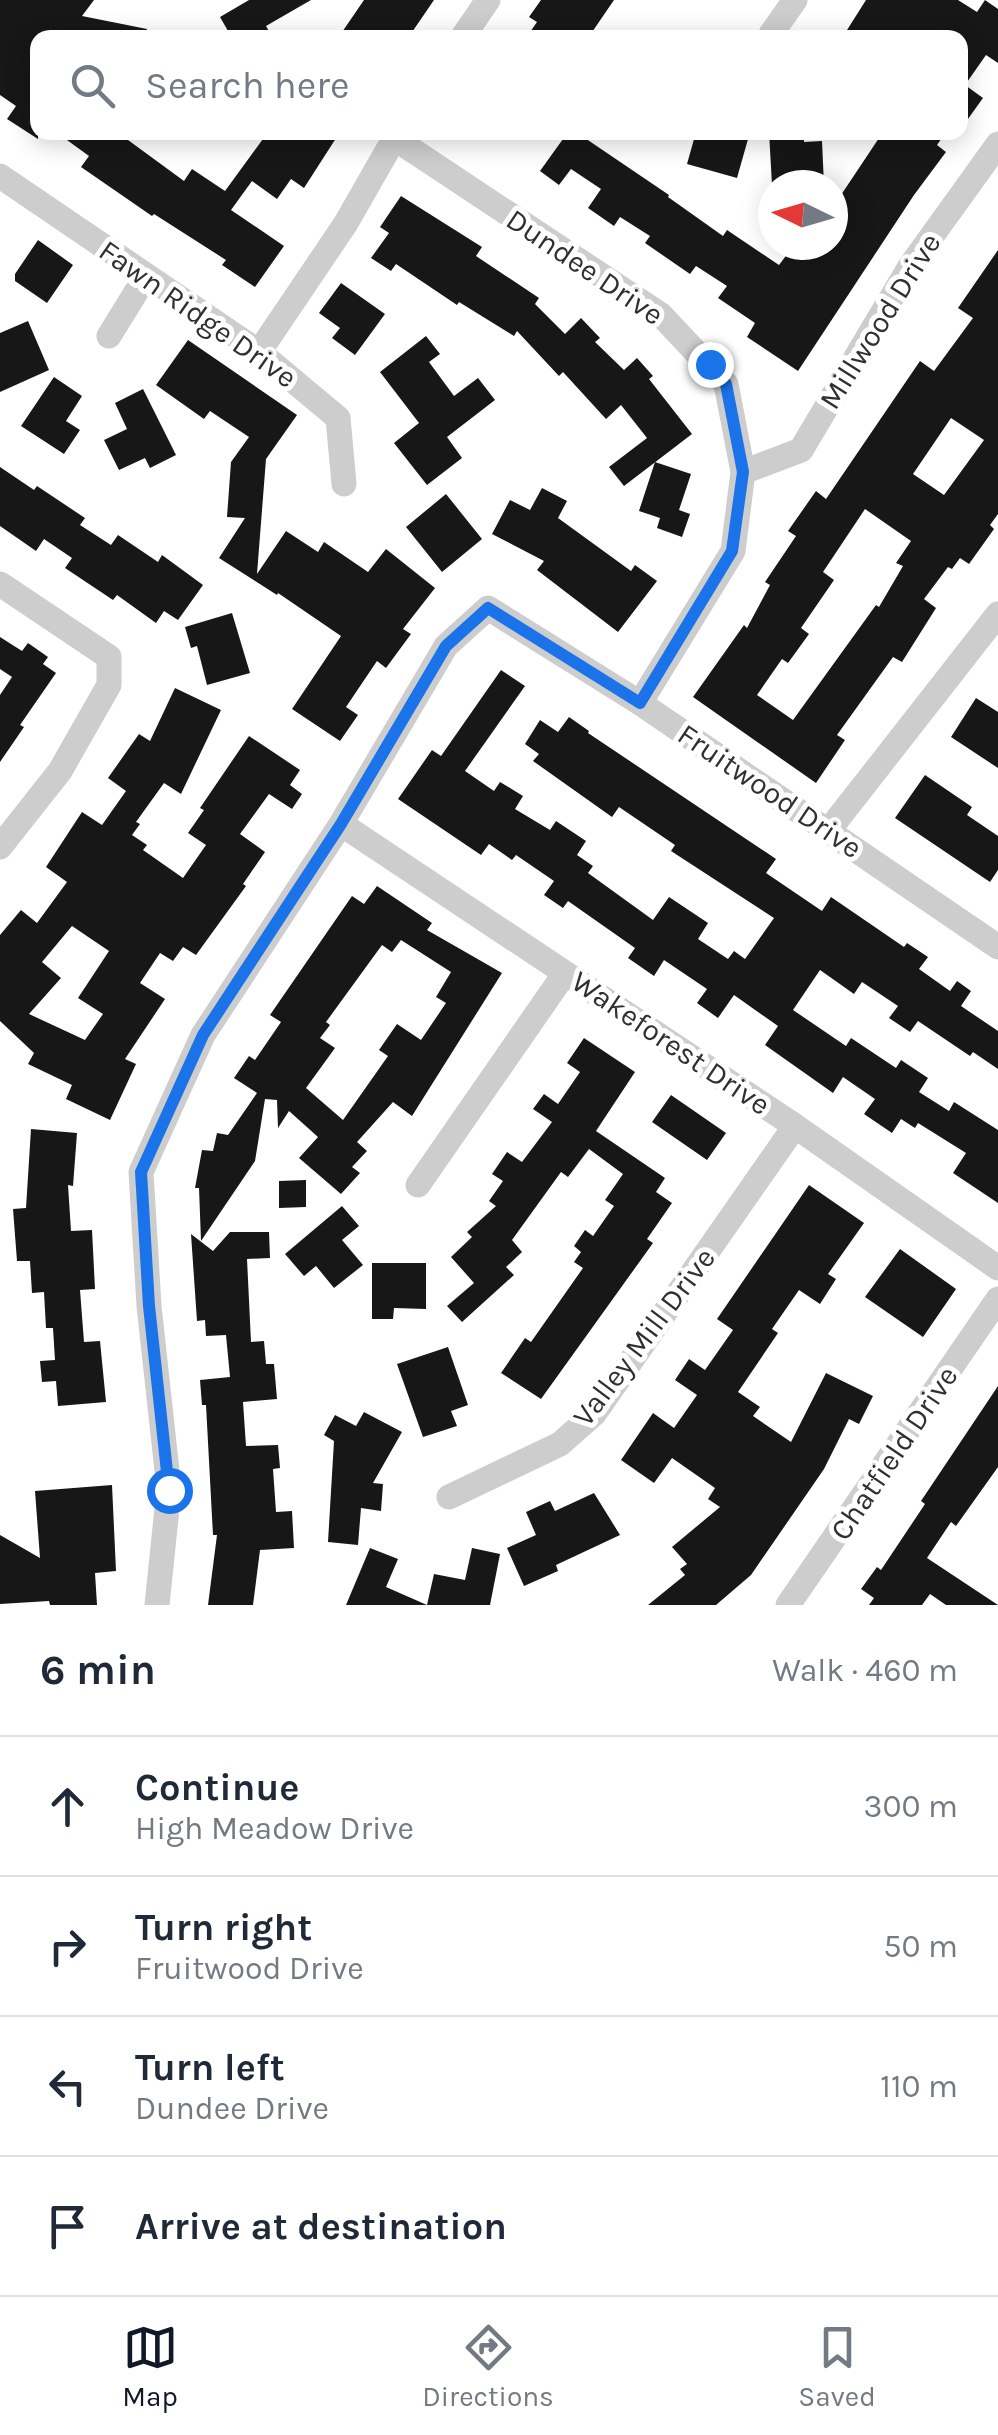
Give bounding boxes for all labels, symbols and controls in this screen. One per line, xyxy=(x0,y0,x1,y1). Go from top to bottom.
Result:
search box xyxy=(30,30,968,140)
icon: search xyxy=(65,58,120,113)
text: Search here xyxy=(145,63,349,108)
north arrow xyxy=(758,170,848,260)
street label: Dundee Drive xyxy=(500,201,670,333)
street label: Millwood Drive xyxy=(812,226,948,416)
street label: Fawn Ridge Drive xyxy=(92,232,304,396)
route end xyxy=(688,342,734,388)
street label: Fruitwood Drive xyxy=(671,716,869,866)
street label: Wakeforest Drive xyxy=(565,963,777,1123)
street label: Valley Mill Drive xyxy=(565,1241,723,1433)
street label: Chatfield Drive xyxy=(823,1359,965,1547)
route start xyxy=(147,1468,193,1514)
text: 6 min xyxy=(40,1645,156,1695)
text: Walk · 460 m xyxy=(772,1652,958,1689)
text: Continue xyxy=(135,1765,299,1810)
icon: ahead xyxy=(40,1779,95,1834)
text: 300 m xyxy=(864,1788,958,1825)
text: High Meadow Drive xyxy=(135,1810,414,1847)
text: Turn right xyxy=(135,1905,312,1950)
icon: right xyxy=(40,1919,95,1974)
text: 50 m xyxy=(883,1928,958,1965)
text: Fruitwood Drive xyxy=(135,1950,364,1987)
text: Turn left xyxy=(135,2045,285,2090)
icon: left xyxy=(40,2059,95,2114)
text: 110 m xyxy=(880,2068,958,2105)
text: Dundee Drive xyxy=(135,2090,329,2127)
icon: arrive xyxy=(40,2199,95,2254)
text: Arrive at destination xyxy=(135,2204,507,2249)
tab: Map xyxy=(122,2320,178,2413)
tab: Directions xyxy=(422,2320,554,2413)
tab: Saved xyxy=(798,2320,876,2413)

